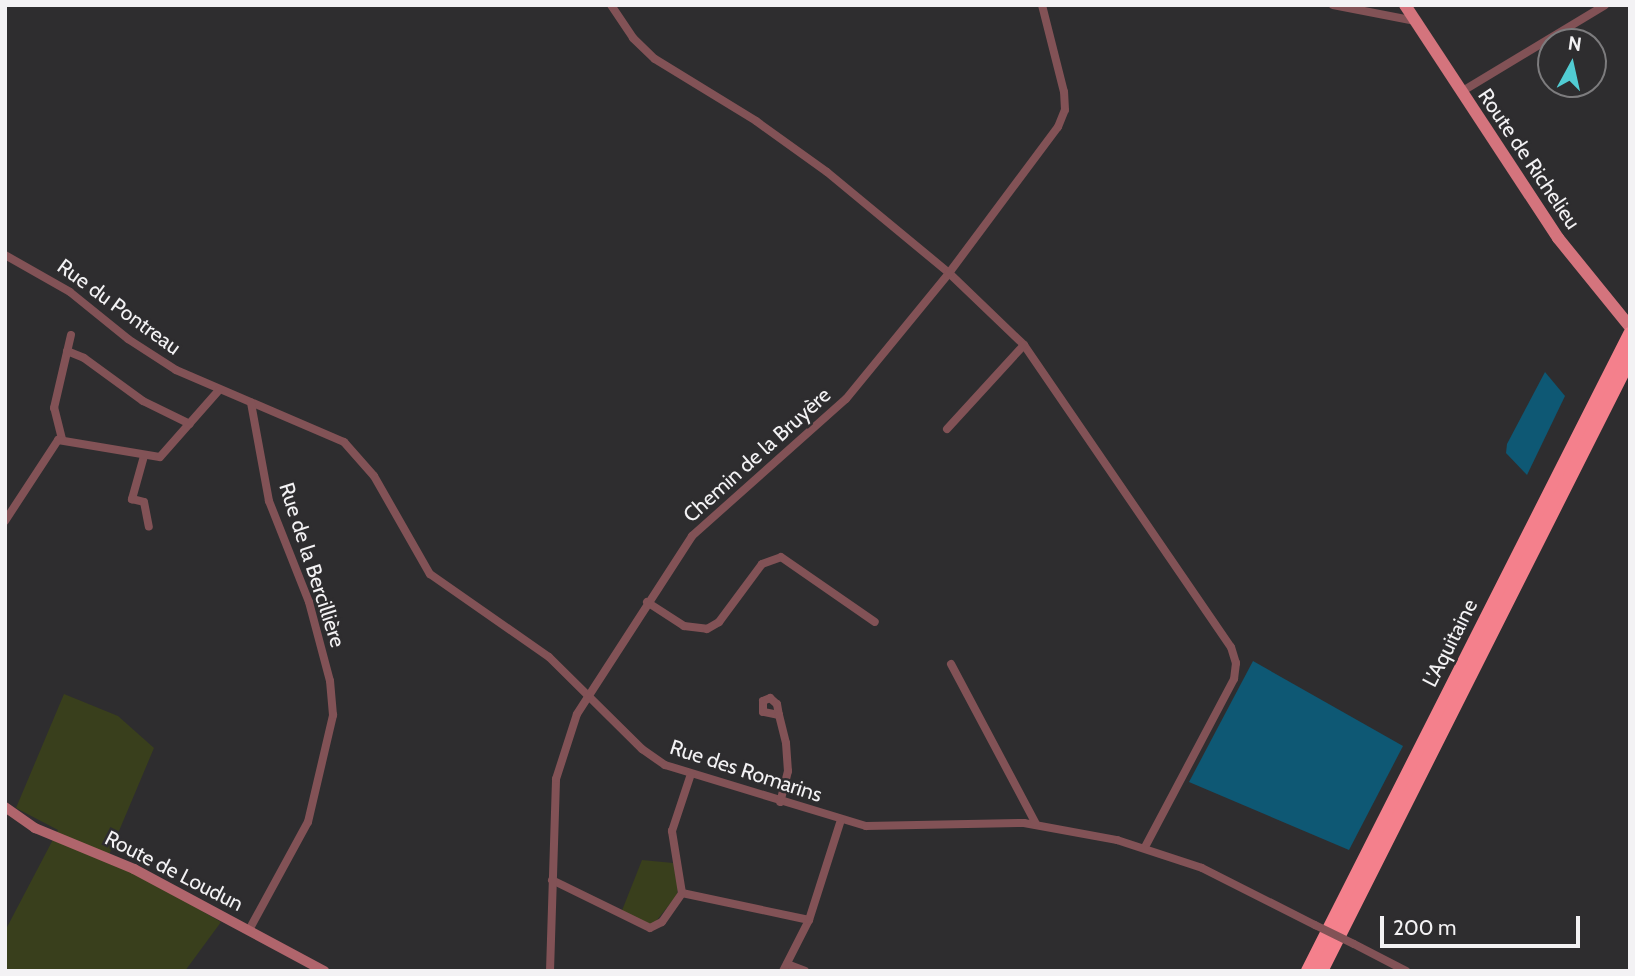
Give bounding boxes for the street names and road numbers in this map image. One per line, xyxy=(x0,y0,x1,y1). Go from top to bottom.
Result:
street label: Route de Richelieu xyxy=(1473,84,1585,234)
street label: Rue du Pontreau xyxy=(52,254,186,360)
street label: Chemin de la Bruyère xyxy=(678,382,836,528)
street label: Rue de la Bercillière xyxy=(273,479,351,651)
street label: L'Aquitaine xyxy=(1417,595,1483,691)
street label: Rue des Romarins xyxy=(667,735,825,807)
street label: Route de Loudun xyxy=(101,825,247,917)

